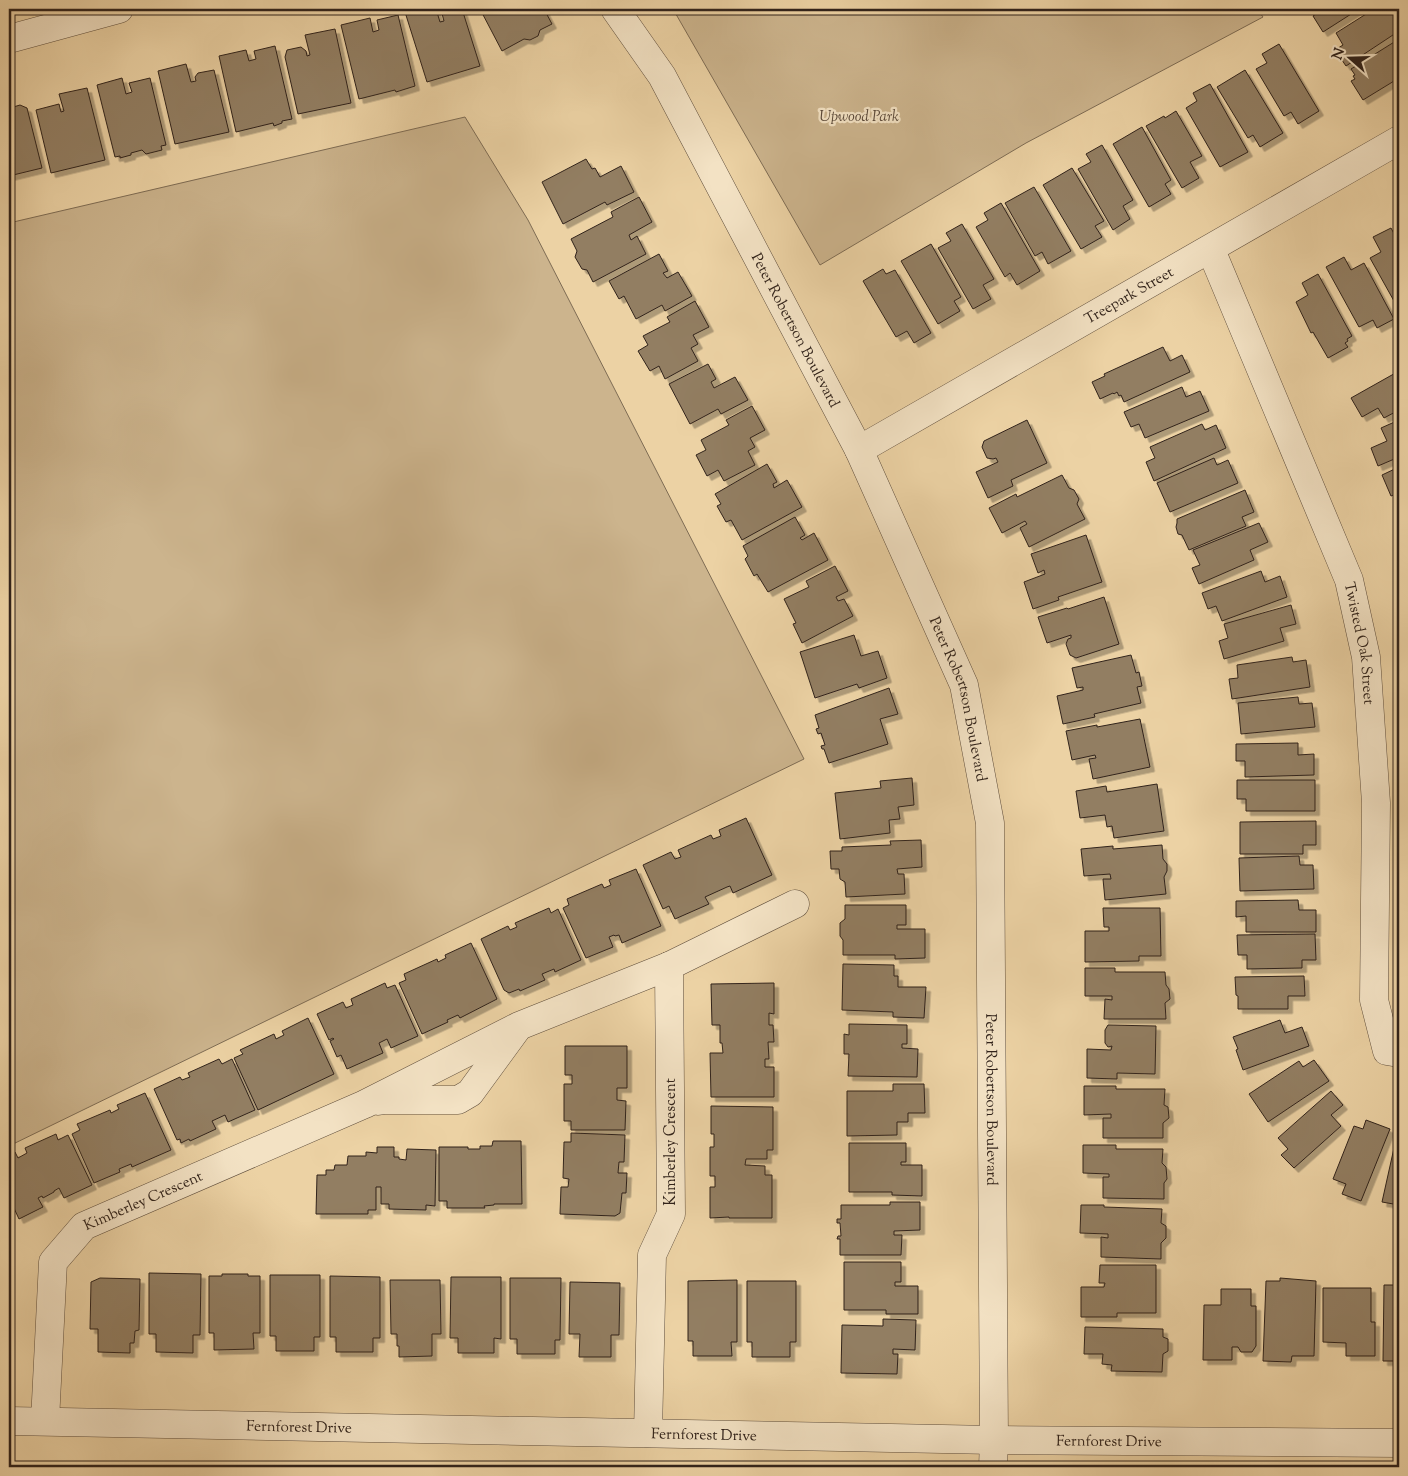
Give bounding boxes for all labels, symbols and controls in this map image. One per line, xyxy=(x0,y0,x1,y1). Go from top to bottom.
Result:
north arrow xyxy=(1326,32,1376,82)
text: N xyxy=(1328,46,1351,63)
park label: Upwood Park xyxy=(819,107,899,128)
street label: Peter Robertson Boulevard xyxy=(745,250,844,412)
street label: Treepark Street xyxy=(1081,263,1178,330)
street label: Twisted Oak Street xyxy=(1338,580,1378,705)
street label: Peter Robertson Boulevard xyxy=(923,614,991,784)
street label: Peter Robertson Boulevard xyxy=(979,1013,1001,1186)
street label: Kimberley Crescent xyxy=(661,1078,682,1206)
street label: Kimberley Crescent xyxy=(81,1167,206,1237)
street label: Fernforest Drive xyxy=(246,1417,352,1440)
street label: Fernforest Drive xyxy=(651,1424,757,1447)
street label: Fernforest Drive xyxy=(1056,1431,1162,1453)

